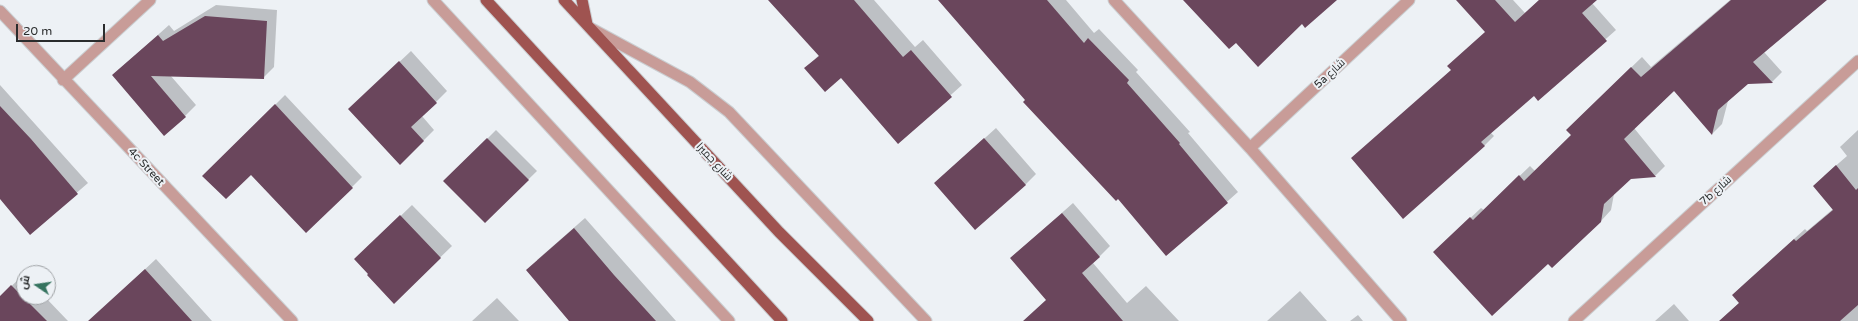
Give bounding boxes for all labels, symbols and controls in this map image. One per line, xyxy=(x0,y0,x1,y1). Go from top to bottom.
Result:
scale bar xyxy=(18,16,107,42)
text: 20 m xyxy=(23,24,52,38)
street label: 5a شارع xyxy=(1312,56,1348,92)
street label: شارع جميرا xyxy=(693,140,735,184)
street label: 4c Street xyxy=(125,145,167,189)
street label: 7b شارع xyxy=(1697,173,1735,209)
north arrow xyxy=(16,265,56,305)
text: ش xyxy=(17,274,33,291)

